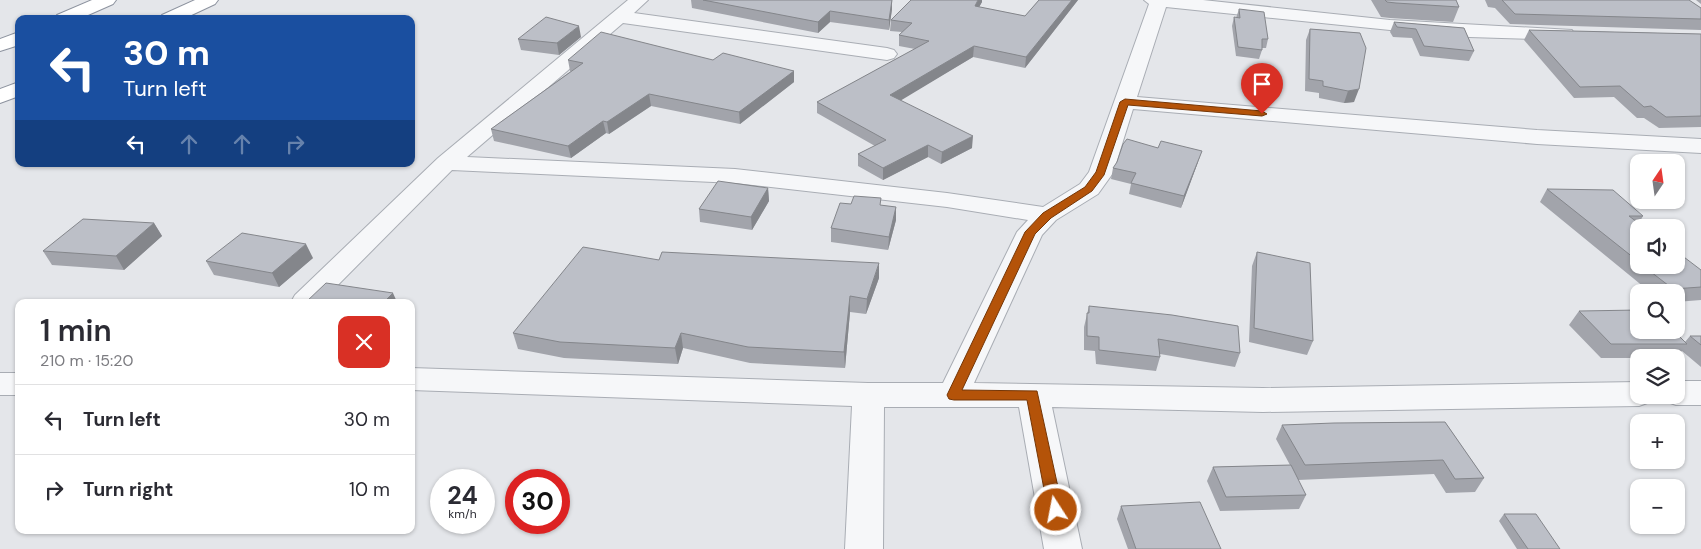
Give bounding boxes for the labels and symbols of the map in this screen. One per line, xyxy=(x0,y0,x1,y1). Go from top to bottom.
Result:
pin xyxy=(1241,63,1283,114)
north arrow xyxy=(1630,154,1685,209)
speed limit sign: 30 xyxy=(505,469,570,534)
position arrow xyxy=(1029,483,1081,535)

